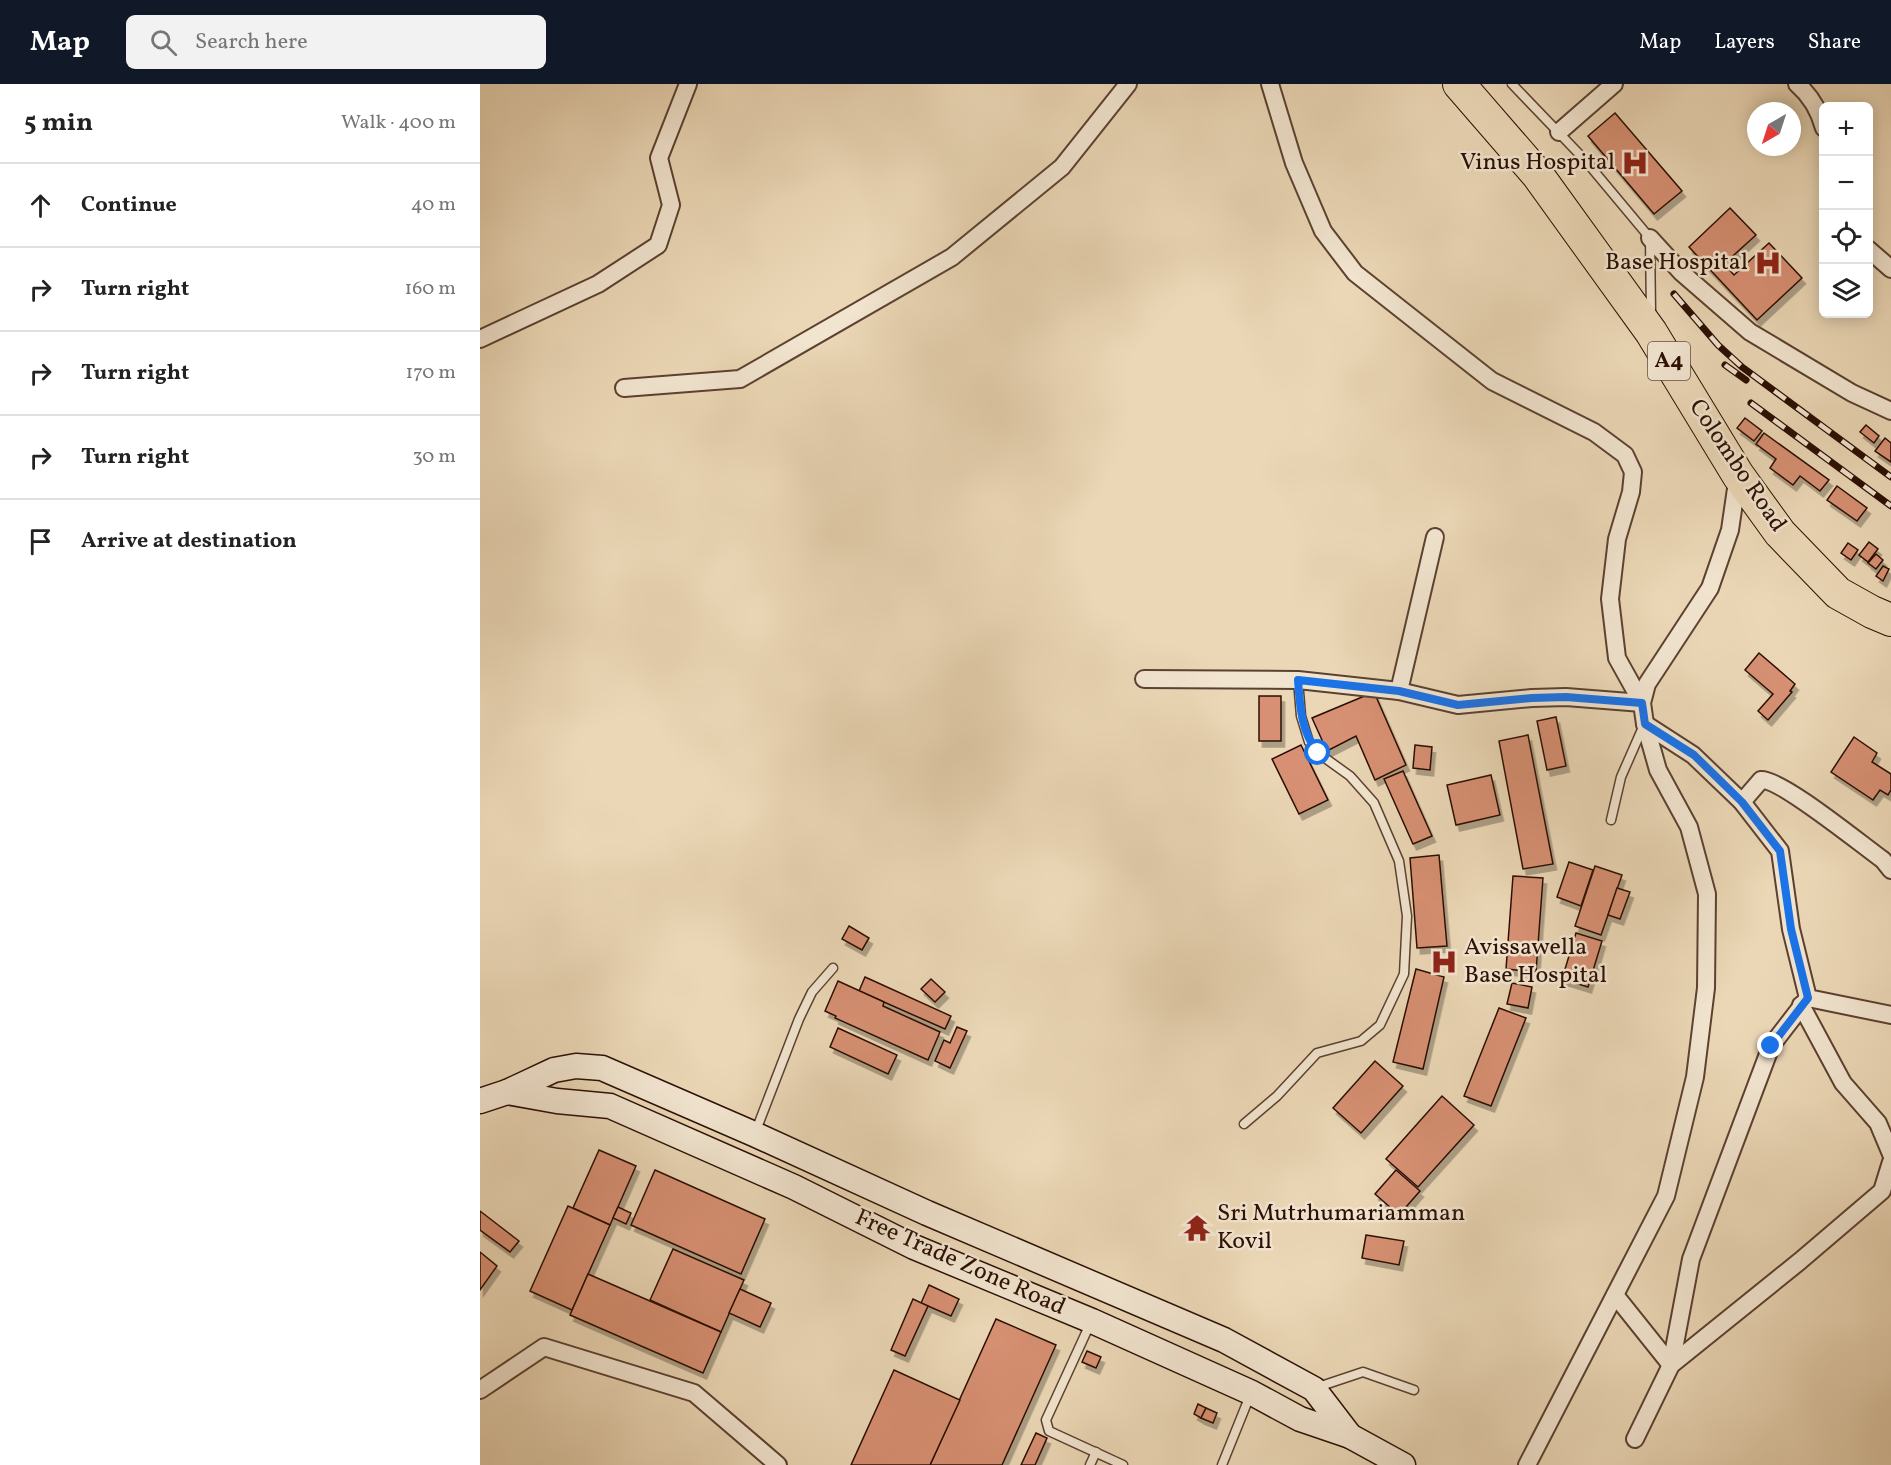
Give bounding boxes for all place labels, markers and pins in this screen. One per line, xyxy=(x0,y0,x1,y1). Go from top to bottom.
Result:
place label: Vinus Hospital xyxy=(1460,146,1615,180)
hospital icon: Vinus Hospital xyxy=(1620,148,1650,178)
place label: Base Hospital xyxy=(1605,246,1748,280)
hospital icon: Base Hospital xyxy=(1753,248,1783,278)
place label: Avissawella Base Hospital xyxy=(1464,931,1607,993)
hospital icon: Avissawella Base Hospital xyxy=(1429,947,1459,977)
place label: Sri Mutrhumariamman Kovil xyxy=(1217,1197,1465,1259)
temple icon: Sri Mutrhumariamman Kovil xyxy=(1182,1213,1212,1243)

